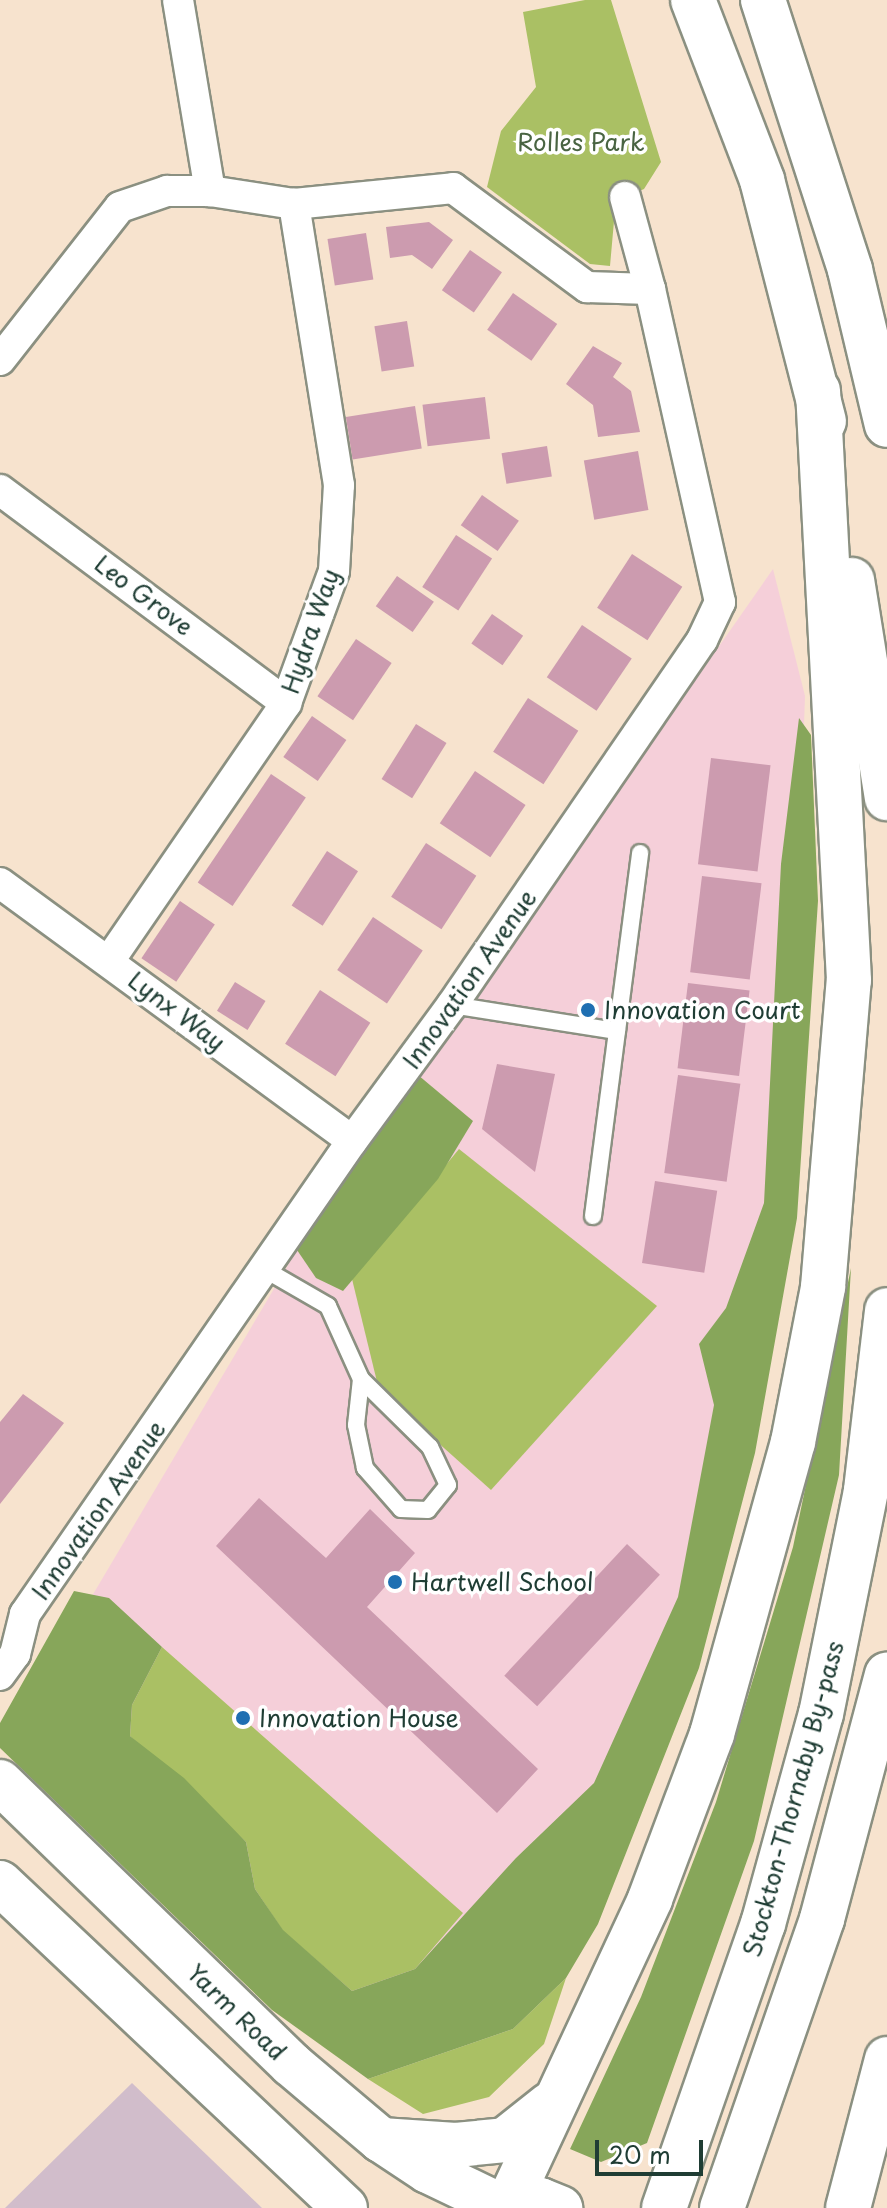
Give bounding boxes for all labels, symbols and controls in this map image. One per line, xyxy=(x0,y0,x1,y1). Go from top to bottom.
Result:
park label: Rolles Park xyxy=(517,128,645,156)
street label: Leo Grove xyxy=(89,548,199,642)
street label: Hydra Way xyxy=(275,564,345,698)
street label: Innovation Avenue xyxy=(397,884,541,1074)
street label: Lynx Way xyxy=(123,965,231,1057)
place label: Innovation Court xyxy=(604,996,799,1024)
marker: Innovation Court xyxy=(579,1001,597,1019)
street label: Innovation Avenue xyxy=(26,1415,170,1605)
place label: Hartwell School xyxy=(411,1568,595,1596)
marker: Hartwell School xyxy=(386,1573,404,1591)
street label: Stockton-Thornaby By-pass xyxy=(737,1638,849,1960)
place label: Innovation House xyxy=(259,1704,458,1732)
marker: Innovation House xyxy=(234,1709,252,1727)
street label: Yarm Road xyxy=(182,1958,292,2066)
scale bar xyxy=(599,2124,707,2174)
text: 20 m xyxy=(609,2136,671,2172)

